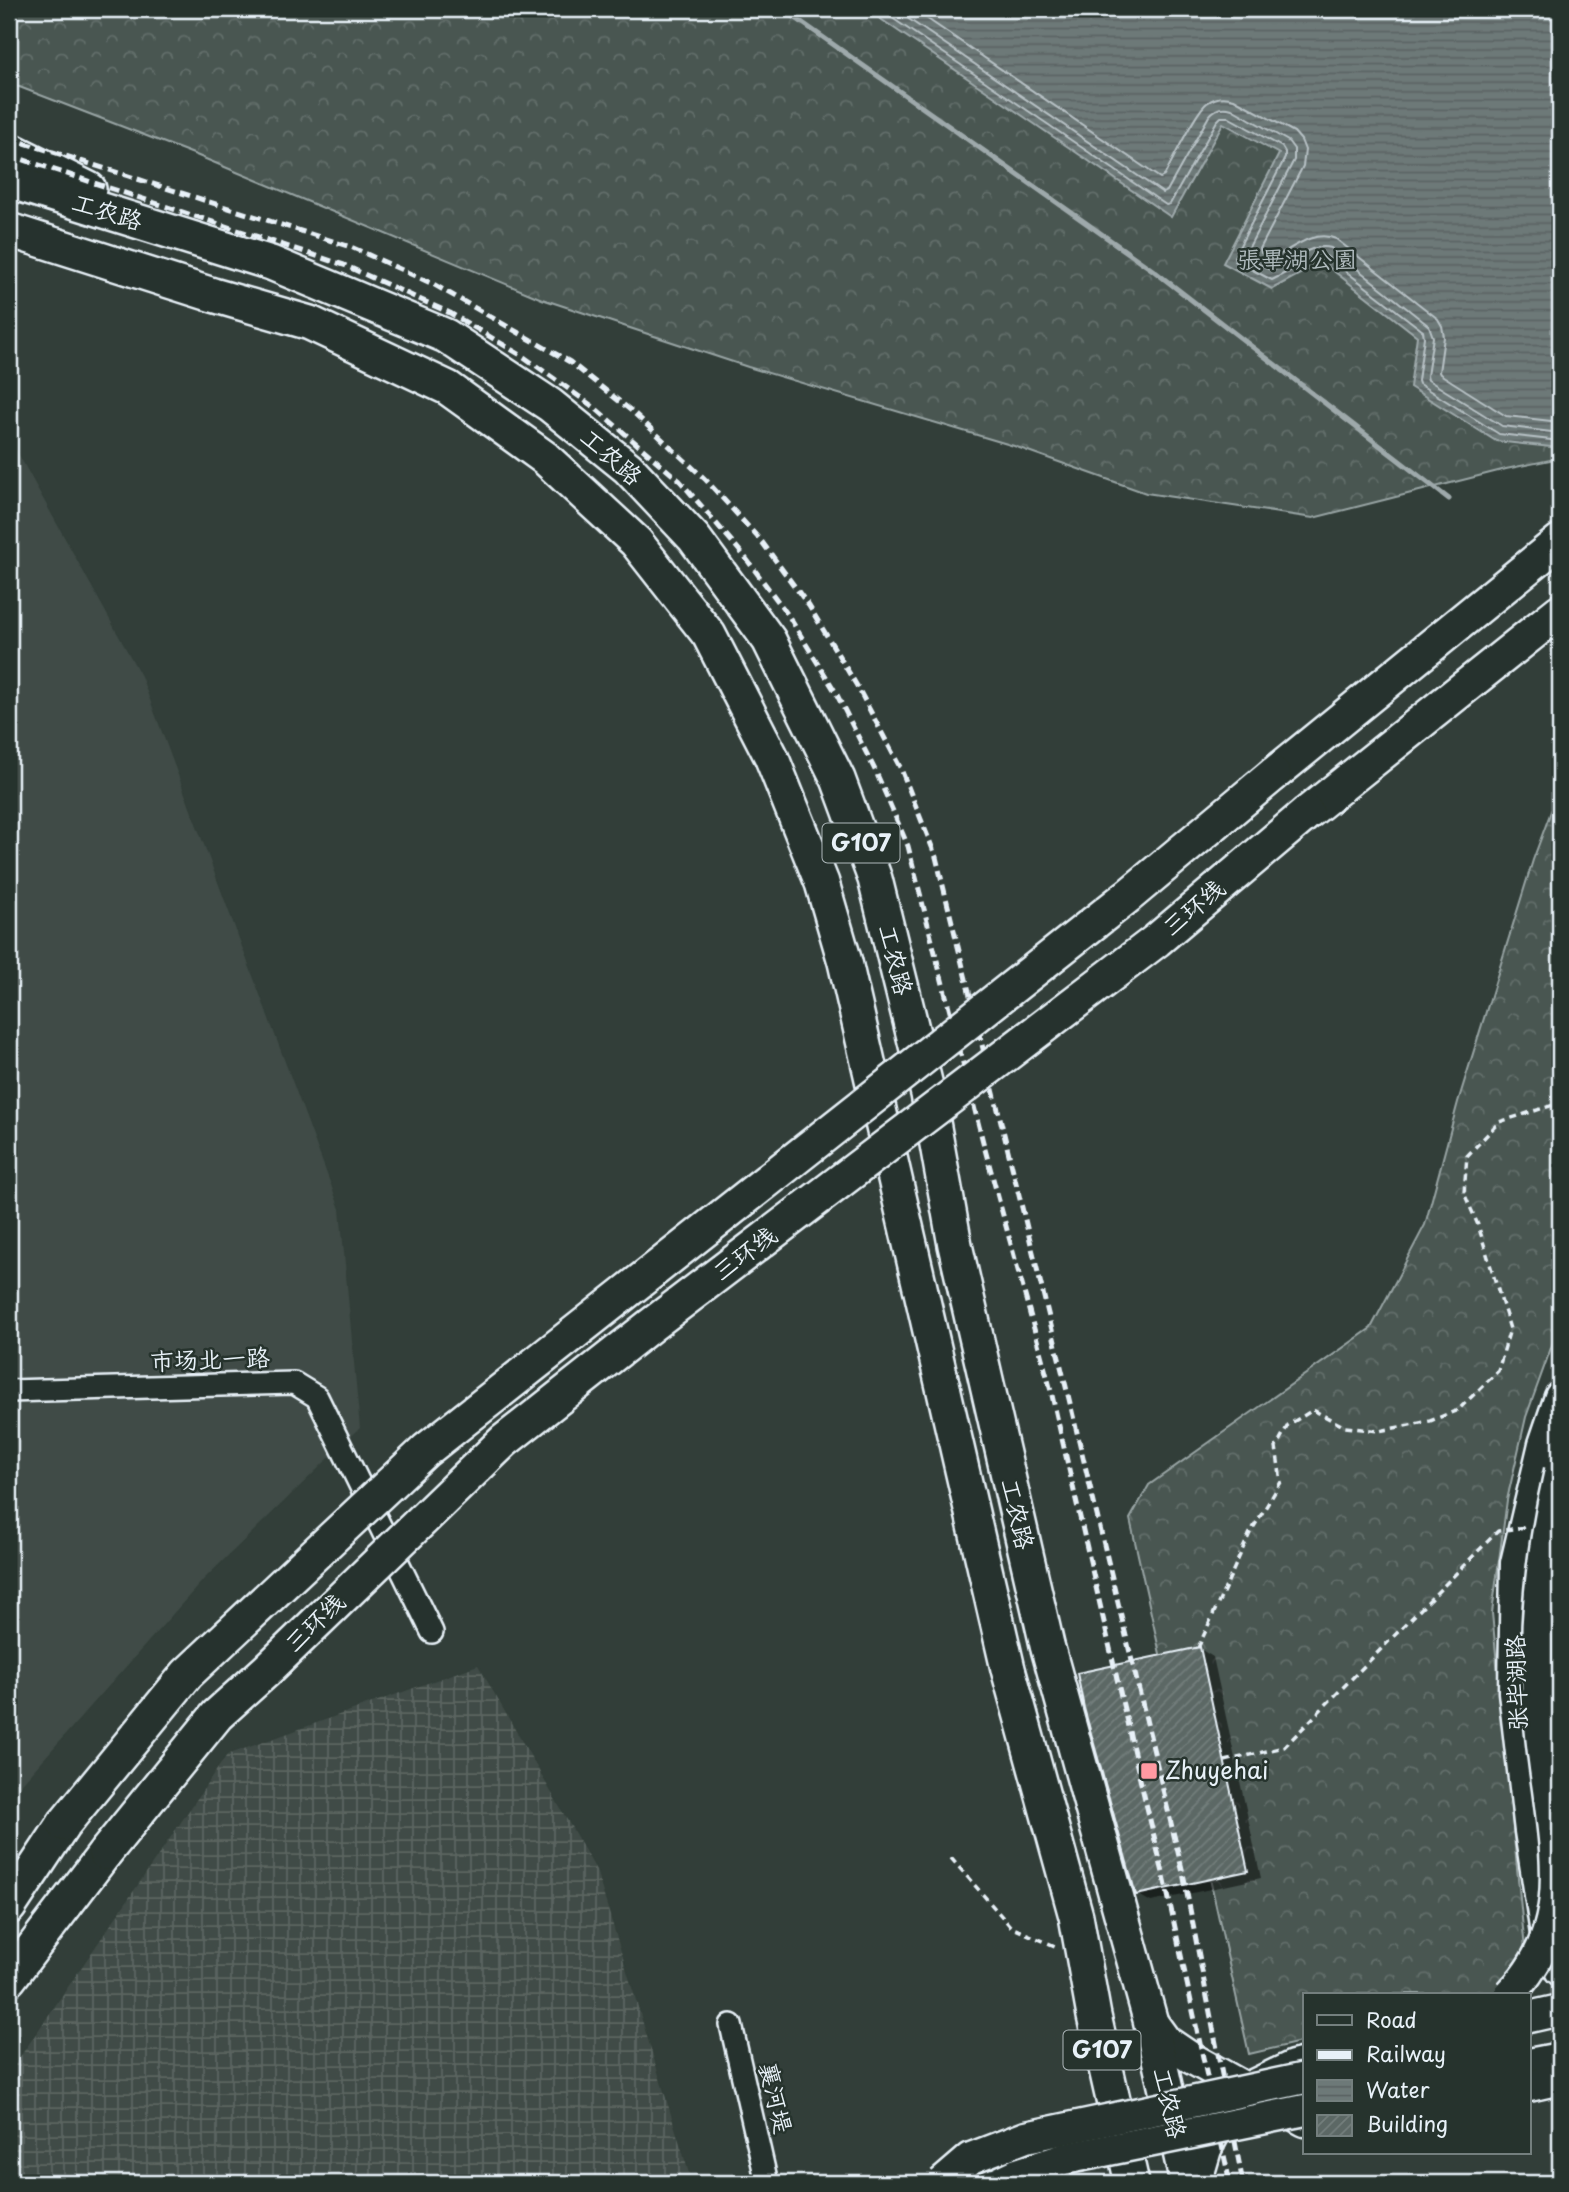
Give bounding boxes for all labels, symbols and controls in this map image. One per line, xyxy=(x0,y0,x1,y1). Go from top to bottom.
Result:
street label: 工农路 xyxy=(68,182,147,238)
park label: 張畢湖公園 xyxy=(1237,240,1357,276)
street label: 工农路 xyxy=(573,418,651,493)
road number: G107 xyxy=(822,824,900,862)
street label: 三环线 xyxy=(1154,870,1232,943)
street label: 工农路 xyxy=(871,920,923,999)
street label: 三环线 xyxy=(704,1216,783,1288)
street label: 市场北一路 xyxy=(149,1338,271,1378)
street label: 工农路 xyxy=(993,1474,1045,1553)
street label: 三环线 xyxy=(275,1584,352,1660)
street label: 张毕湖路 xyxy=(1495,1634,1535,1732)
place label: Zhuyehai xyxy=(1165,1751,1269,1787)
marker: Zhuyehai xyxy=(1139,1761,1159,1781)
legend xyxy=(1303,1993,1530,2154)
text: Road xyxy=(1366,2003,1417,2035)
road number: G107 xyxy=(1064,2030,1140,2070)
text: Railway xyxy=(1366,2037,1446,2069)
street label: 襄河堤 xyxy=(751,2058,803,2137)
street label: 工农路 xyxy=(1145,2063,1197,2142)
text: Water xyxy=(1366,2073,1430,2105)
text: Building xyxy=(1366,2107,1448,2139)

